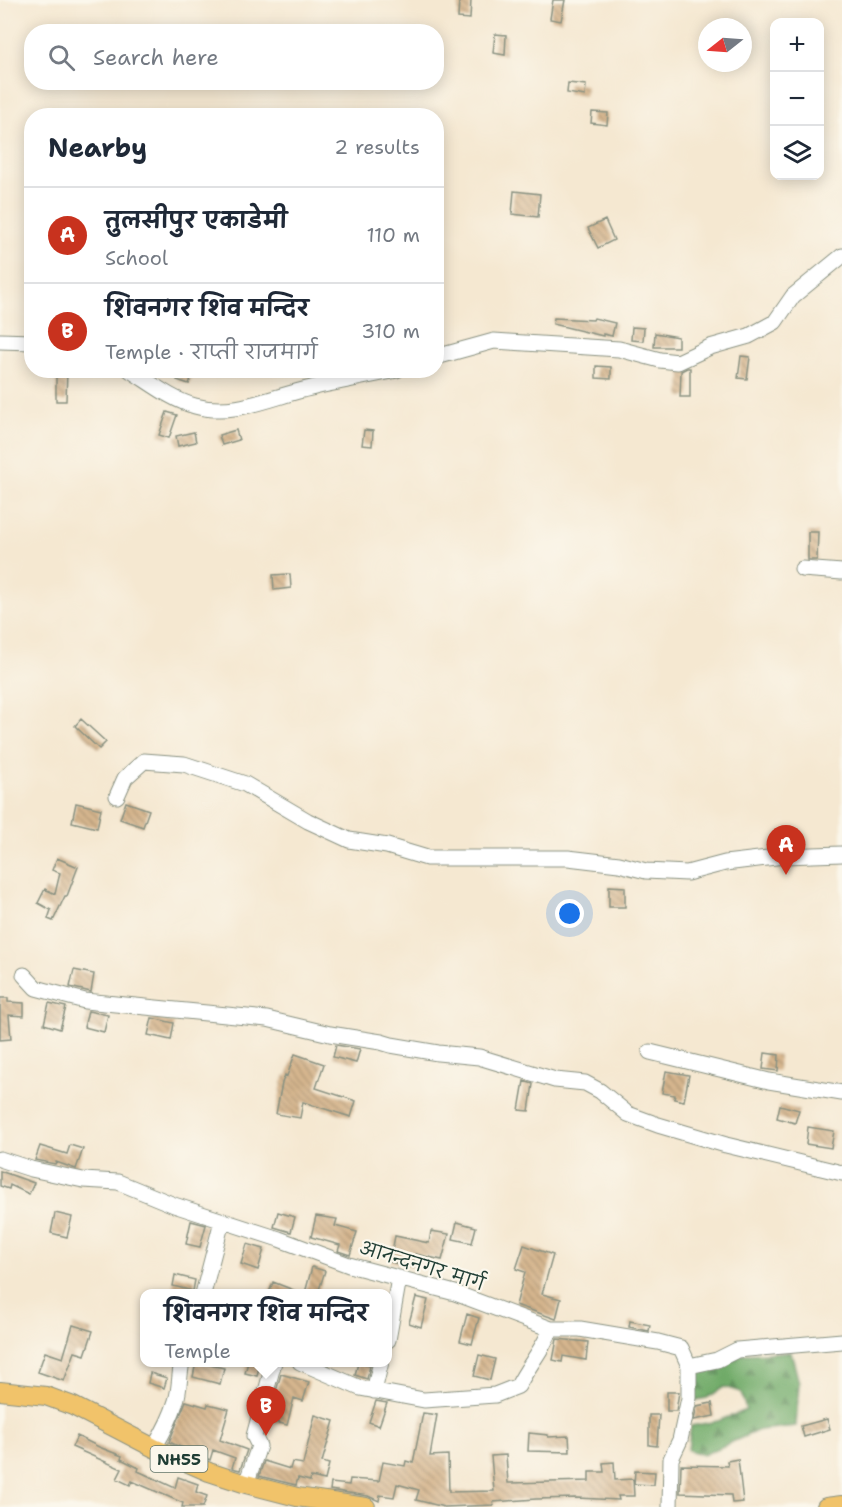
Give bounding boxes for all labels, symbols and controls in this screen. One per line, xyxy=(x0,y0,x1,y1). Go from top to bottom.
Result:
north arrow xyxy=(698,18,752,72)
map controls xyxy=(770,18,824,180)
button: + xyxy=(770,18,824,72)
search box xyxy=(24,24,444,90)
icon: search xyxy=(45,41,78,74)
text: Search here xyxy=(93,43,219,72)
button: − xyxy=(770,72,824,126)
button: layers xyxy=(770,126,824,180)
text: Nearby xyxy=(48,130,147,165)
text: 2 results xyxy=(334,134,420,160)
text: तुलसीपुर एकाडेमी xyxy=(105,206,287,235)
text: A xyxy=(60,222,75,248)
text: 110 m xyxy=(366,222,420,248)
text: School xyxy=(105,245,168,271)
text: शिवनगर शिव मन्दिर xyxy=(105,294,309,323)
text: B xyxy=(61,318,74,344)
text: 310 m xyxy=(361,318,420,344)
text: Temple · राप्ती राजमार्ग xyxy=(105,339,318,365)
pin: A xyxy=(766,826,806,875)
your location xyxy=(555,899,584,928)
street label: आनन्दनगर मार्ग xyxy=(356,1234,490,1297)
popup xyxy=(140,1289,392,1367)
text: शिवनगर शिव मन्दिर xyxy=(164,1299,368,1328)
text: Temple xyxy=(164,1338,231,1364)
pin: B xyxy=(246,1386,286,1436)
road number: NH55 xyxy=(150,1446,207,1472)

